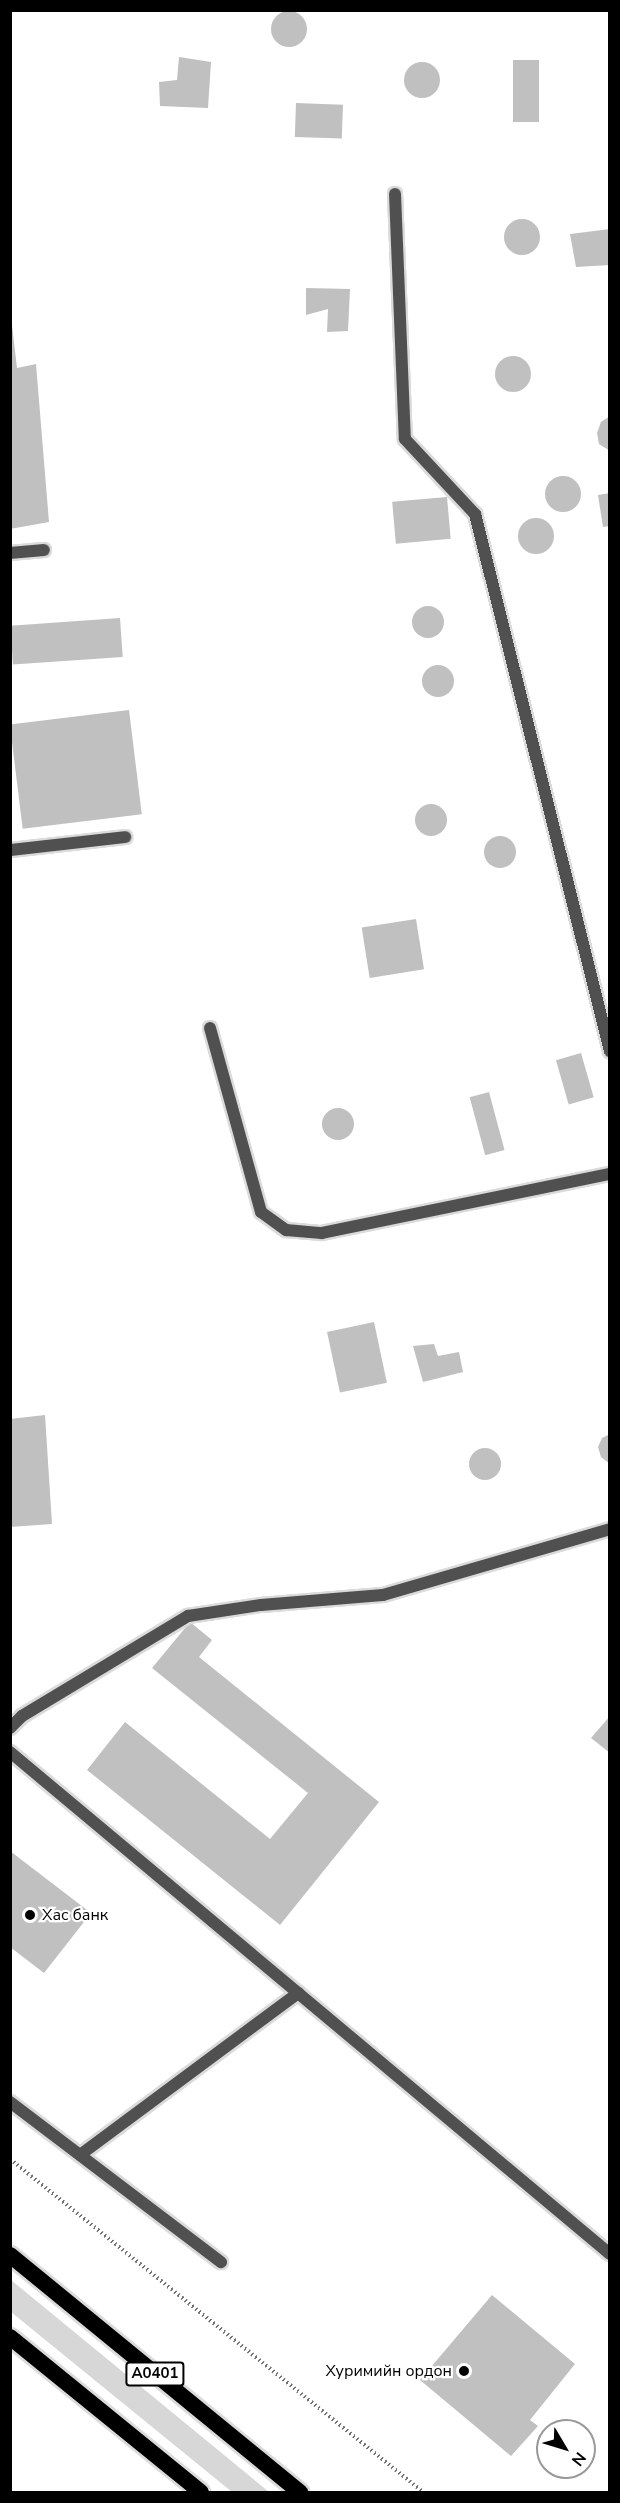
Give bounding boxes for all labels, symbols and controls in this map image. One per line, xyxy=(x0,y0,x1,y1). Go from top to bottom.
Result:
place label: Хас банк xyxy=(42,1905,108,1925)
marker: Хас банк xyxy=(23,1908,37,1922)
place label: Хуримийн ордон xyxy=(326,2361,452,2381)
road number: A0401 xyxy=(125,2362,185,2386)
marker: Хуримийн ордон xyxy=(457,2364,471,2378)
north arrow xyxy=(536,2419,596,2479)
text: N xyxy=(566,2447,591,2470)

